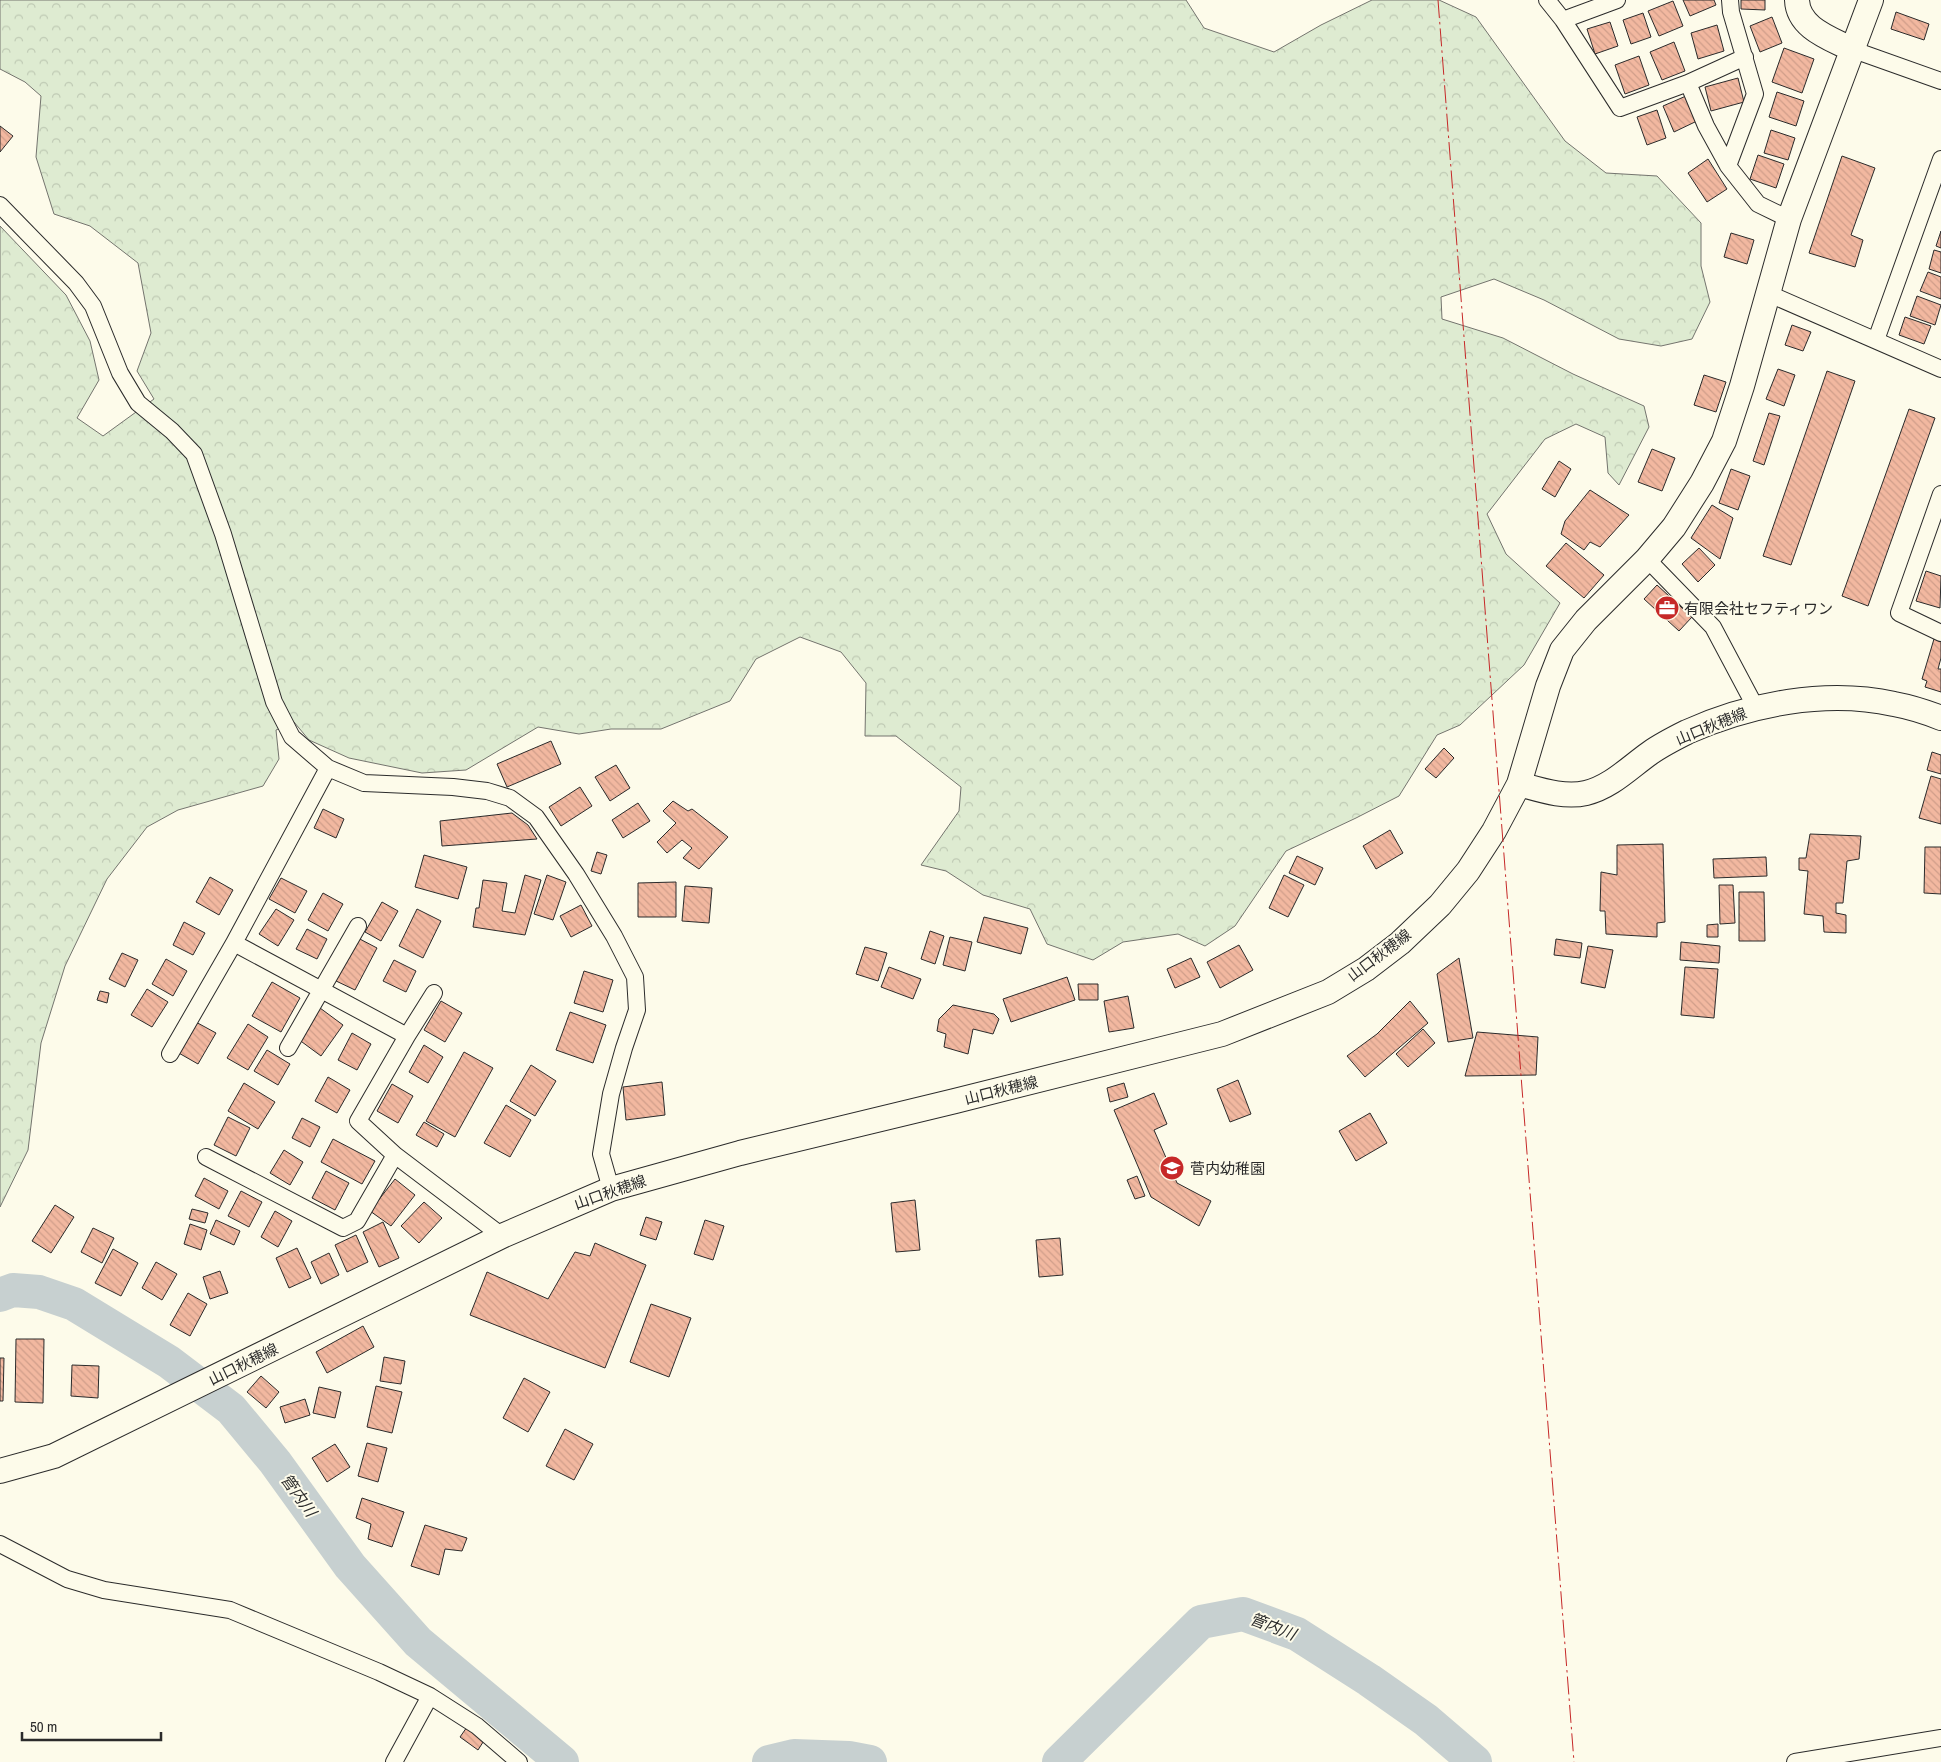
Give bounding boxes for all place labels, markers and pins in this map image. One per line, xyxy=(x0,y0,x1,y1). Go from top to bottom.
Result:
office icon: 有限会社セフティワン xyxy=(1654,595,1680,621)
place label: 有限会社セフティワン xyxy=(1684,598,1833,619)
school or university icon: 菅内幼稚園 xyxy=(1159,1155,1185,1181)
place label: 菅内幼稚園 xyxy=(1190,1158,1265,1179)

